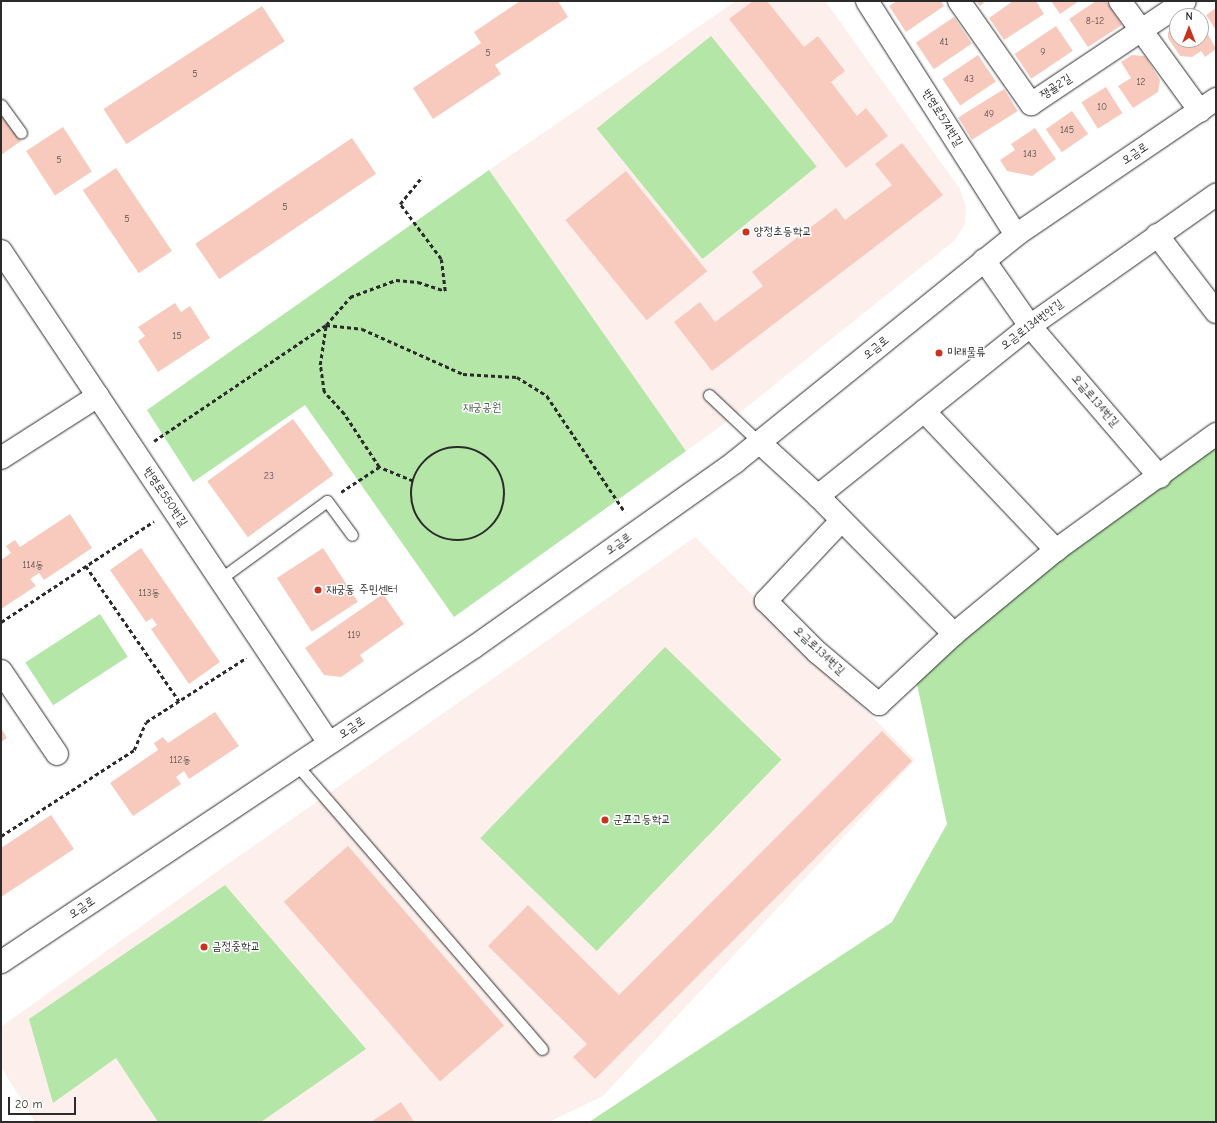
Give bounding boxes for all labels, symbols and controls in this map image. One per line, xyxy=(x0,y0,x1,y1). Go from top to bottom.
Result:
north arrow xyxy=(1169,8,1209,48)
text: N xyxy=(1185,10,1193,23)
house number: 8-12 xyxy=(1086,16,1104,28)
house number: 41 xyxy=(940,37,948,49)
house number: 9 xyxy=(1040,47,1046,59)
house number: 5 xyxy=(485,48,491,60)
house number: 5 xyxy=(192,69,198,81)
street label: 쟁골2길 xyxy=(1037,71,1075,103)
house number: 43 xyxy=(964,74,974,86)
house number: 12 xyxy=(1136,77,1146,89)
street label: 번영로574번길 xyxy=(919,86,965,150)
house number: 10 xyxy=(1097,102,1107,114)
house number: 49 xyxy=(984,109,994,121)
house number: 145 xyxy=(1060,125,1074,137)
street label: 오금로 xyxy=(1119,140,1151,168)
house number: 143 xyxy=(1023,149,1037,161)
house number: 5 xyxy=(56,155,62,167)
house number: 5 xyxy=(282,202,288,214)
house number: 5 xyxy=(124,214,130,226)
place label: 양정초등학교 xyxy=(754,225,812,239)
marker: 양정초등학교 xyxy=(741,227,751,237)
street label: 오금로134번안길 xyxy=(998,297,1066,353)
house number: 15 xyxy=(172,331,182,343)
street label: 오금로 xyxy=(860,333,892,363)
place label: 미래물류 xyxy=(947,346,986,360)
marker: 미래물류 xyxy=(934,348,944,358)
street label: 오금로134번길 xyxy=(1068,372,1122,430)
park label: 재궁공원 xyxy=(463,401,501,415)
street label: 번영로550번길 xyxy=(140,465,190,529)
house number: 23 xyxy=(264,471,274,483)
street label: 오금로 xyxy=(603,530,635,558)
house number: 114동 xyxy=(23,560,43,572)
place label: 재궁동 주민센터 xyxy=(326,583,398,597)
marker: 재궁동 주민센터 xyxy=(313,585,323,595)
house number: 113동 xyxy=(138,588,160,600)
street label: 오금로134번길 xyxy=(790,624,848,678)
house number: 119 xyxy=(347,630,361,642)
street label: 오금로 xyxy=(336,714,368,742)
house number: 112동 xyxy=(169,755,191,767)
place label: 군포고등학교 xyxy=(613,813,671,827)
marker: 군포고등학교 xyxy=(600,815,610,825)
street label: 오금로 xyxy=(66,894,98,922)
place label: 금정중학교 xyxy=(212,940,260,954)
marker: 금정중학교 xyxy=(199,942,209,952)
scale bar xyxy=(10,1089,78,1115)
text: 20 m xyxy=(15,1097,43,1111)

